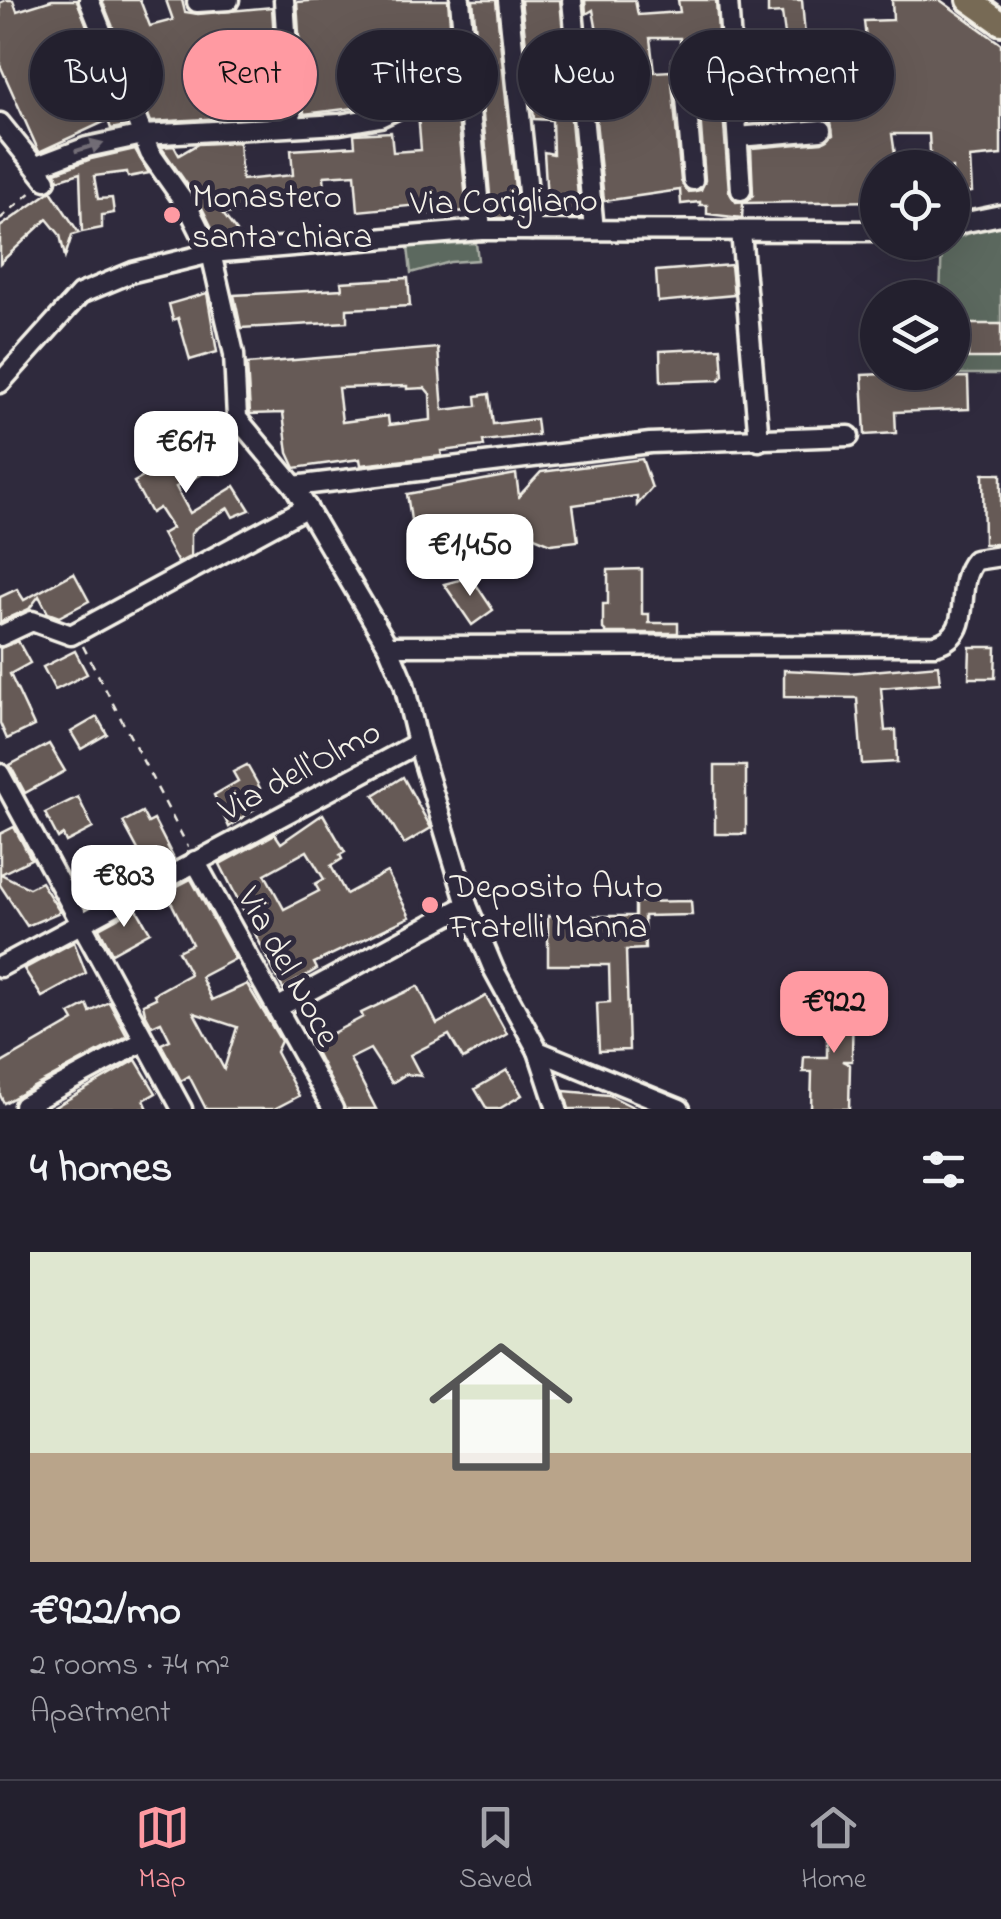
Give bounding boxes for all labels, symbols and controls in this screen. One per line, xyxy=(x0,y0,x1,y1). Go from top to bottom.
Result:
chip: Buy xyxy=(30,30,163,120)
chip: Rent xyxy=(183,30,317,120)
chip: Filters xyxy=(337,30,498,120)
chip: New xyxy=(518,30,650,120)
chip: Apartment xyxy=(670,30,894,120)
one-way arrow xyxy=(74,139,105,154)
map controls xyxy=(860,150,970,390)
button: locate xyxy=(860,150,970,260)
place label: Monastero santa chiara xyxy=(192,173,373,264)
street label: Via Corigliano xyxy=(409,176,598,231)
marker: Monastero santa chiara xyxy=(161,204,183,226)
button: layers xyxy=(860,280,970,390)
pin: €617 xyxy=(127,411,245,496)
text: €617 xyxy=(156,420,216,467)
pin: €1,450 xyxy=(389,514,551,599)
text: €1,450 xyxy=(428,523,512,570)
street label: Via dell'Olmo xyxy=(210,708,391,837)
pin: €803 xyxy=(65,845,183,930)
text: €803 xyxy=(93,854,155,901)
place label: Deposito Auto Fratelli Manna xyxy=(449,863,663,954)
street label: Via del Noce xyxy=(222,878,352,1057)
marker: Deposito Auto Fratelli Manna xyxy=(419,894,441,916)
pin: €922 xyxy=(775,971,893,1056)
text: €922 xyxy=(802,980,866,1027)
text: 4 homes xyxy=(30,1139,172,1200)
icon: filters xyxy=(916,1142,971,1197)
icon: home xyxy=(411,1317,591,1497)
text: €922/mo xyxy=(30,1582,181,1643)
text: 2 rooms · 74 m² xyxy=(30,1643,230,1690)
text: Apartment xyxy=(30,1690,171,1737)
tab: Map xyxy=(135,1800,190,1901)
tab: Saved xyxy=(459,1800,532,1901)
tab: Home xyxy=(801,1800,866,1901)

